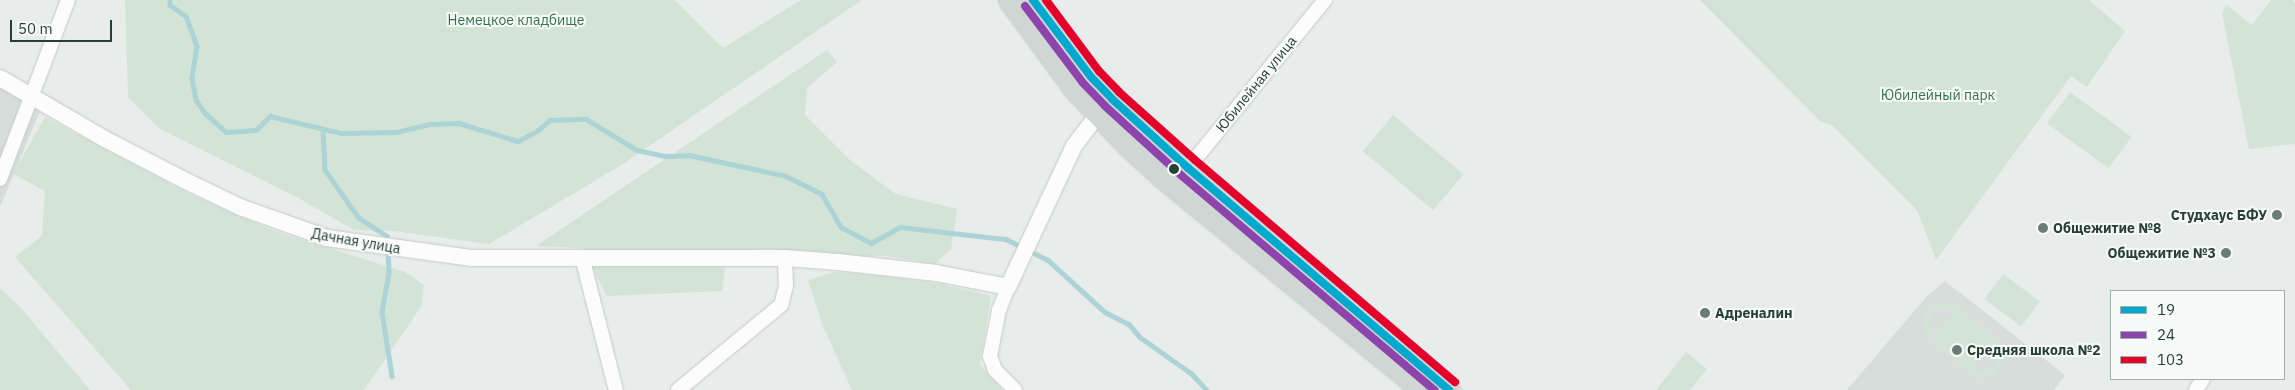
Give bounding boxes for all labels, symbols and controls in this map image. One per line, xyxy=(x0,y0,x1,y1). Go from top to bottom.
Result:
scale bar xyxy=(12,10,115,42)
park label: Немецкое кладбище xyxy=(448,12,584,28)
text: 50 m xyxy=(18,19,53,38)
street label: Юбилейная улица xyxy=(1212,33,1300,135)
park label: Юбилейный парк xyxy=(1881,87,1995,103)
unlabelled marker xyxy=(1169,164,1179,174)
place label: Студхаус БФУ xyxy=(2171,207,2267,223)
marker: Студхаус БФУ xyxy=(2271,209,2283,221)
place label: Общежитие №8 xyxy=(2053,220,2161,236)
marker: Общежитие №8 xyxy=(2037,222,2049,234)
street label: Дачная улица xyxy=(310,225,402,257)
place label: Общежитие №3 xyxy=(2108,245,2216,261)
marker: Общежитие №3 xyxy=(2220,247,2232,259)
legend xyxy=(2110,290,2285,380)
text: 19 xyxy=(2157,300,2175,319)
place label: Адреналин xyxy=(1715,305,1793,321)
marker: Адреналин xyxy=(1699,307,1711,319)
text: 24 xyxy=(2157,325,2175,344)
place label: Средняя школа №2 xyxy=(1967,342,2101,358)
marker: Средняя школа №2 xyxy=(1951,344,1963,356)
text: 103 xyxy=(2157,350,2184,369)

